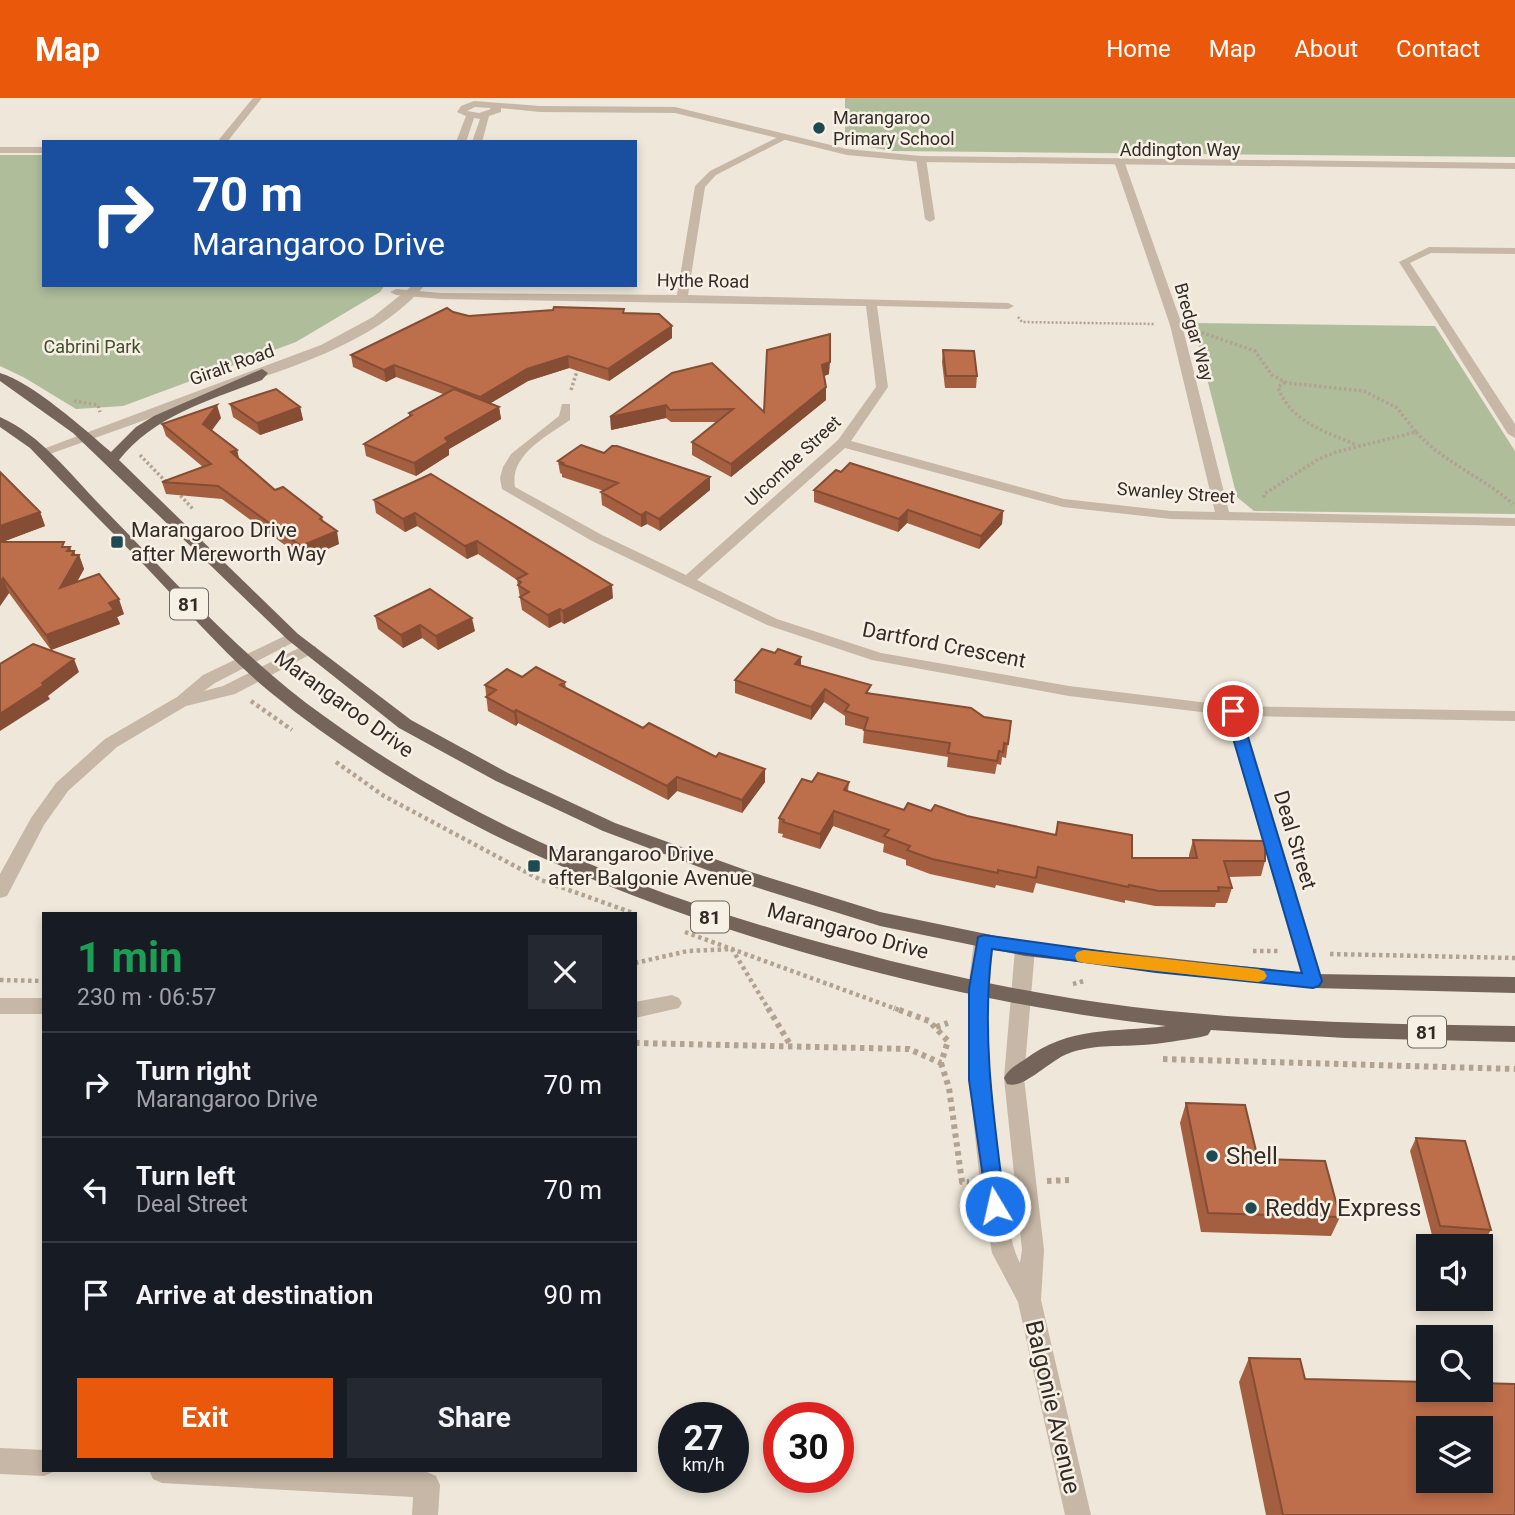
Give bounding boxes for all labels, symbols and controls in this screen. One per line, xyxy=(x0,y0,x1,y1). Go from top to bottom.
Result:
text: Map xyxy=(35,30,100,69)
text: Home xyxy=(1106,35,1171,63)
text: Map xyxy=(1209,35,1256,63)
text: About xyxy=(1294,35,1358,63)
text: Contact xyxy=(1396,35,1480,63)
place label: Marangaroo Primary School xyxy=(833,107,955,149)
marker: Marangaroo Primary School xyxy=(811,120,827,136)
street label: Addington Way xyxy=(1120,139,1241,160)
text: 70 m xyxy=(192,166,303,223)
icon: right xyxy=(77,168,168,259)
text: Marangaroo Drive xyxy=(192,225,445,263)
street label: Hythe Road xyxy=(657,269,749,292)
street label: Bredgar Way xyxy=(1170,280,1219,384)
park label: Cabrini Park xyxy=(43,336,141,357)
street label: Giralt Road xyxy=(187,340,277,389)
street label: Ulcombe Street xyxy=(740,411,845,510)
street label: Swanley Street xyxy=(1116,478,1236,507)
place label: Marangaroo Drive after Mereworth Way xyxy=(131,518,326,566)
marker: Marangaroo Drive after Mereworth Way xyxy=(109,534,125,550)
road number: 81 xyxy=(170,589,208,620)
street label: Dartford Crescent xyxy=(860,617,1028,673)
street label: Marangaroo Drive xyxy=(270,646,418,762)
pin xyxy=(1203,681,1263,741)
icon: arrive xyxy=(1214,692,1252,730)
street label: Deal Street xyxy=(1269,788,1321,892)
place label: Marangaroo Drive after Balgonie Avenue xyxy=(548,842,752,890)
marker: Marangaroo Drive after Balgonie Avenue xyxy=(526,858,542,874)
street label: Marangaroo Drive xyxy=(765,898,931,964)
road number: 81 xyxy=(691,902,729,932)
text: 1 min xyxy=(77,933,183,982)
button: close xyxy=(528,935,602,1009)
text: 230 m · 06:57 xyxy=(77,984,216,1011)
road number: 81 xyxy=(1408,1016,1446,1048)
text: Turn right xyxy=(136,1056,251,1086)
icon: right xyxy=(77,1066,115,1104)
text: 70 m xyxy=(544,1070,602,1100)
text: Marangaroo Drive xyxy=(136,1086,318,1113)
place label: Shell xyxy=(1226,1142,1278,1170)
marker: Shell xyxy=(1204,1148,1220,1164)
text: Turn left xyxy=(136,1161,235,1191)
position arrow xyxy=(958,1169,1032,1243)
icon: left xyxy=(77,1171,115,1209)
text: 70 m xyxy=(544,1175,602,1205)
text: Deal Street xyxy=(136,1191,248,1218)
place label: Reddy Express xyxy=(1265,1194,1421,1222)
marker: Reddy Express xyxy=(1243,1200,1259,1216)
map controls xyxy=(1416,1234,1493,1493)
button: sound xyxy=(1416,1234,1493,1311)
icon: arrive xyxy=(77,1276,115,1314)
text: Arrive at destination xyxy=(136,1280,373,1310)
text: 90 m xyxy=(544,1280,602,1310)
street label: Balgonie Avenue xyxy=(1019,1317,1087,1497)
button: search xyxy=(1416,1325,1493,1402)
button: Exit xyxy=(77,1378,333,1458)
button: Share xyxy=(347,1378,602,1458)
speed limit sign: 30 xyxy=(763,1402,854,1493)
button: layers xyxy=(1416,1416,1493,1493)
text: 27 xyxy=(683,1418,724,1459)
text: km/h xyxy=(682,1454,725,1475)

